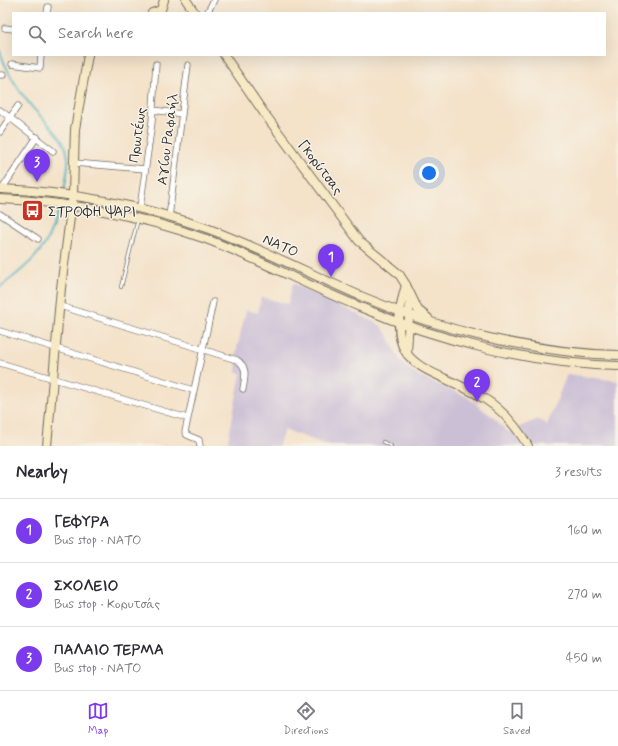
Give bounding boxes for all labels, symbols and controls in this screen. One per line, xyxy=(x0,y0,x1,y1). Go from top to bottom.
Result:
search box xyxy=(12,12,606,56)
icon: search xyxy=(26,23,48,45)
text: Search here xyxy=(58,24,134,44)
street label: Αγίου Ραφαήλ xyxy=(153,92,183,186)
street label: Πρωτέως xyxy=(124,106,151,164)
street label: Γκορύτσας xyxy=(294,137,347,199)
pin: 3 xyxy=(24,149,50,182)
your location xyxy=(419,163,439,183)
bus stop icon: ΣΤΡΟΦΗ ΨΑΡΙ xyxy=(20,198,46,224)
place label: ΣΤΡΟΦΗ ΨΑΡΙ xyxy=(48,203,136,221)
street label: ΝΑΤΟ xyxy=(260,230,301,262)
pin: 1 xyxy=(318,244,344,277)
pin: 2 xyxy=(464,369,490,402)
text: Nearby xyxy=(16,461,68,483)
text: 3 results xyxy=(555,464,602,481)
text: ΓΕΦΥΡΑ xyxy=(54,512,109,532)
text: 1 xyxy=(26,522,32,539)
text: 160 m xyxy=(567,522,602,539)
text: Bus stop · ΝΑΤΟ xyxy=(54,532,141,549)
text: ΣΧΟΛΕΙΟ xyxy=(54,576,119,596)
text: 2 xyxy=(26,586,32,603)
text: 270 m xyxy=(567,586,602,603)
text: Bus stop · Κορυτσάς xyxy=(54,596,160,613)
text: ΠΑΛΑΙΟ ΤΕΡΜΑ xyxy=(54,640,164,660)
text: 3 xyxy=(26,650,32,667)
text: 450 m xyxy=(566,650,602,667)
text: Bus stop · ΝΑΤΟ xyxy=(54,660,141,677)
tab: Map xyxy=(87,700,109,738)
tab: Directions xyxy=(283,700,329,738)
tab: Saved xyxy=(503,700,531,738)

